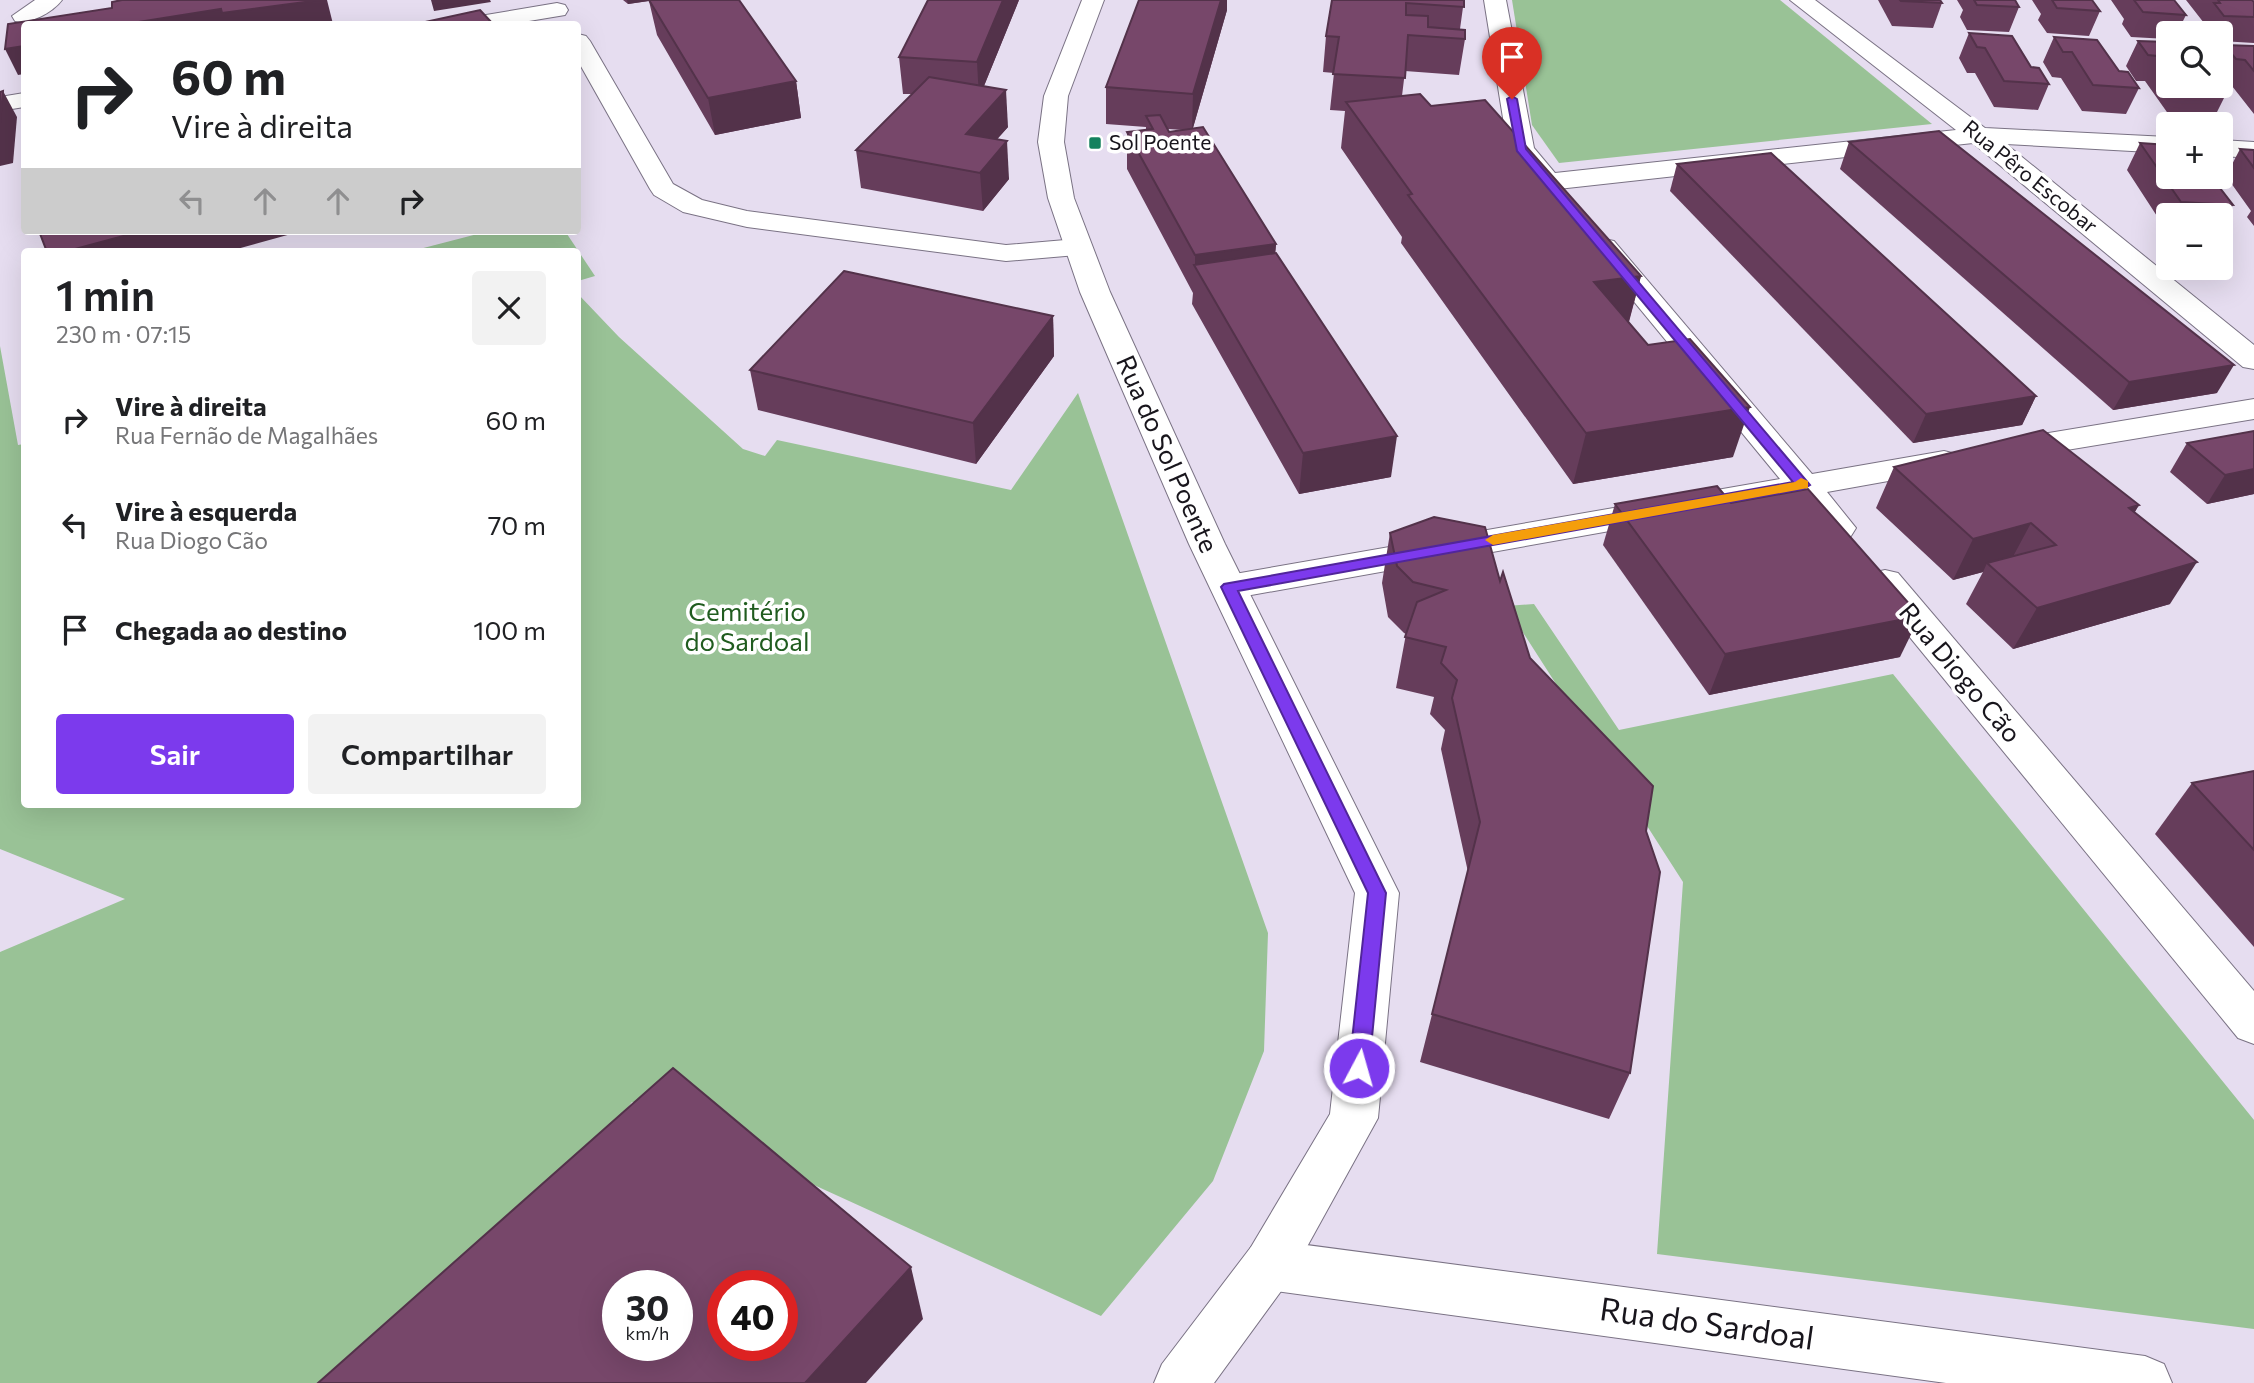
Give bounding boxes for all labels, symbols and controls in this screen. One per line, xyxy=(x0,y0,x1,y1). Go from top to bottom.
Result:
map controls xyxy=(2156,21,2233,280)
button: search xyxy=(2156,21,2233,98)
pin xyxy=(1482,27,1542,99)
icon: arrive xyxy=(1493,38,1531,76)
text: 60 m xyxy=(171,45,286,105)
icon: right xyxy=(56,49,147,140)
text: Vire à direita xyxy=(171,105,353,145)
button: + xyxy=(2156,112,2233,189)
street label: Rua Pêro Escobar xyxy=(1959,114,2103,238)
place label: Sol Poente xyxy=(1109,129,1211,154)
marker: Sol Poente xyxy=(1087,135,1103,151)
icon: left xyxy=(173,182,211,220)
icon: ahead xyxy=(246,182,284,220)
icon: ahead xyxy=(319,182,357,220)
icon: right xyxy=(392,182,430,220)
button: − xyxy=(2156,203,2233,280)
text: 1 min xyxy=(56,268,155,320)
button: close xyxy=(472,271,546,345)
text: 230 m · 07:15 xyxy=(56,320,191,348)
street label: Rua do Sol Poente xyxy=(1111,350,1226,557)
text: Vire à direita xyxy=(115,390,267,421)
icon: right xyxy=(56,401,94,439)
text: 60 m xyxy=(486,404,546,435)
text: Rua Fernão de Magalhães xyxy=(115,421,378,449)
text: Vire à esquerda xyxy=(115,495,297,526)
icon: left xyxy=(56,506,94,544)
text: 70 m xyxy=(488,509,546,540)
text: Rua Diogo Cão xyxy=(115,526,268,554)
park label: Cemitério do Sardoal xyxy=(684,595,810,656)
street label: Rua Diogo Cão xyxy=(1894,596,2029,748)
icon: arrive xyxy=(56,611,94,649)
text: Chegada ao destino xyxy=(115,614,347,645)
text: 100 m xyxy=(473,614,546,645)
button: Sair xyxy=(56,714,294,794)
button: Compartilhar xyxy=(308,714,546,794)
position arrow xyxy=(1322,1031,1396,1105)
speed limit sign: 40 xyxy=(707,1270,798,1361)
text: 30 xyxy=(626,1285,669,1328)
street label: Rua do Sardoal xyxy=(1598,1287,1817,1357)
text: km/h xyxy=(626,1322,669,1344)

